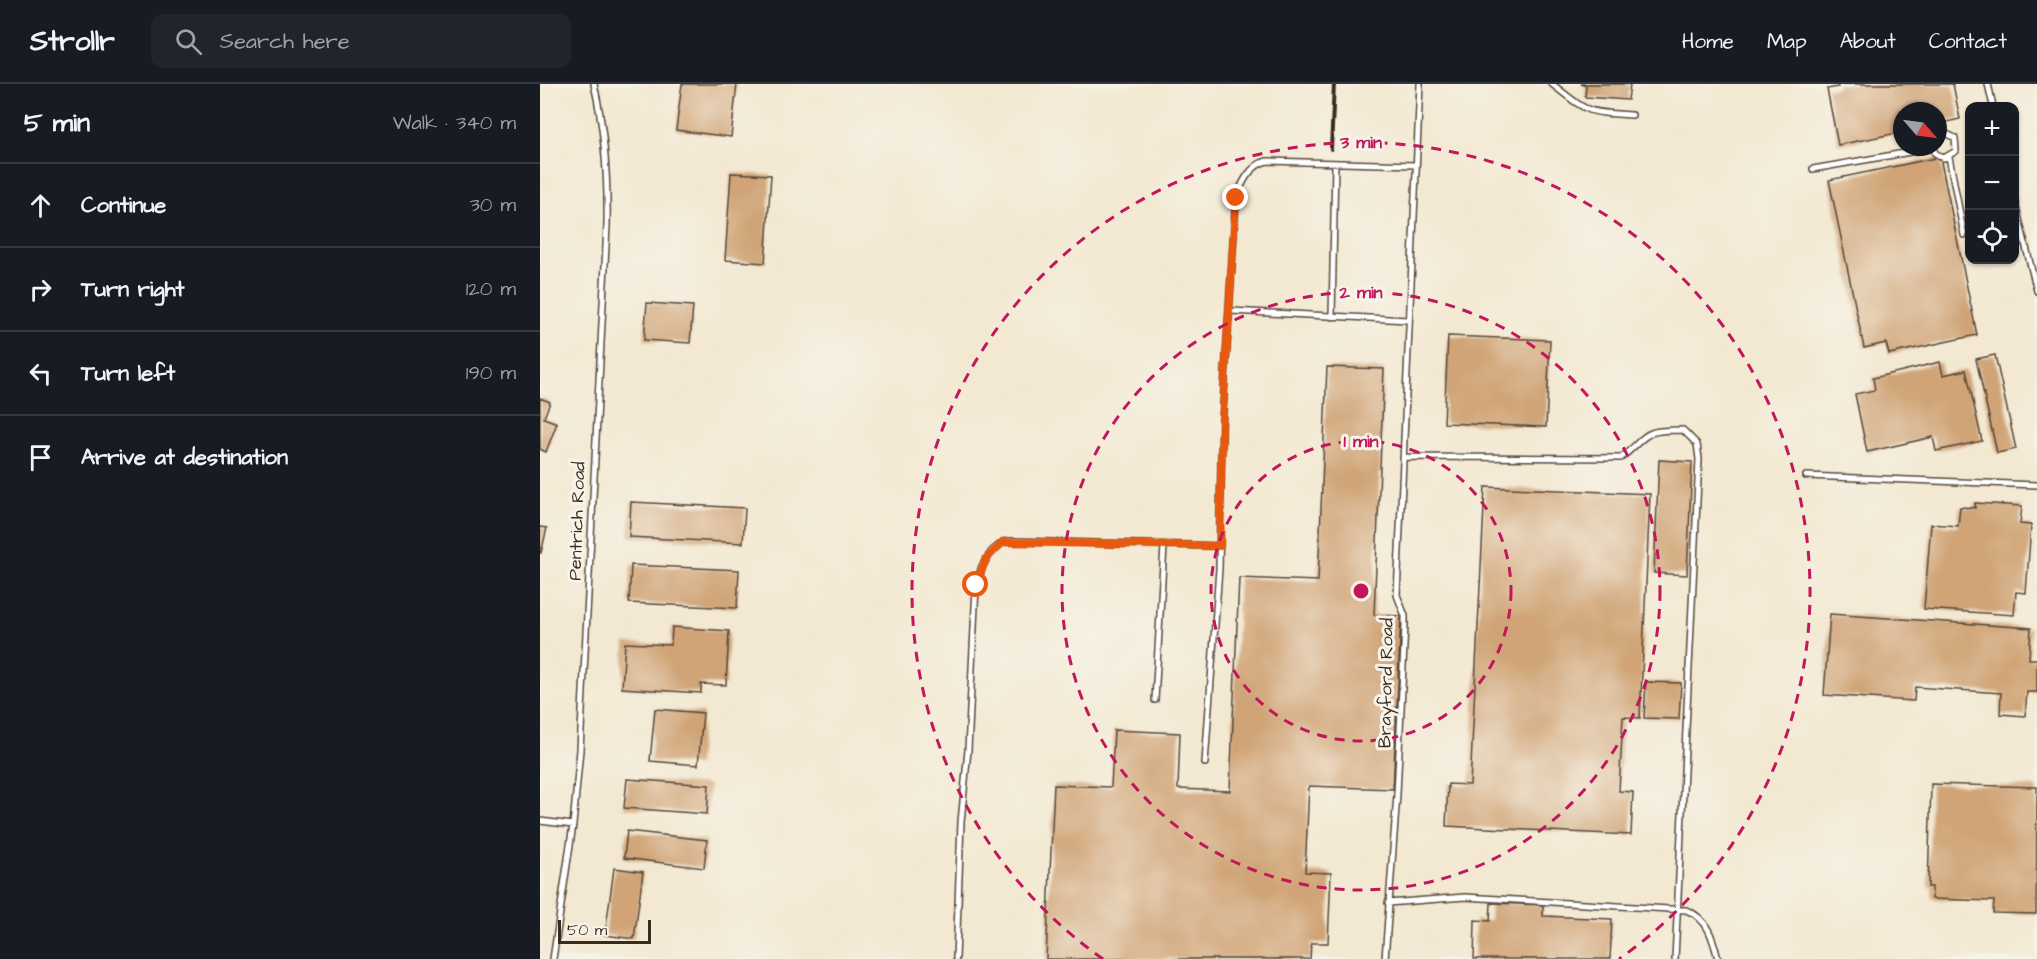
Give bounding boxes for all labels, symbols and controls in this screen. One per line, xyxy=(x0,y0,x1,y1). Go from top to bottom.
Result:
search box xyxy=(151,14,571,68)
text: Strollr xyxy=(30,22,115,61)
icon: search xyxy=(172,25,205,58)
text: Search here xyxy=(220,26,350,57)
text: Home xyxy=(1682,27,1734,56)
text: Map xyxy=(1767,27,1807,56)
text: About xyxy=(1840,27,1896,56)
text: Contact xyxy=(1929,27,2007,56)
north arrow xyxy=(1893,102,1947,156)
map controls xyxy=(1965,102,2019,264)
button: + xyxy=(1965,102,2019,156)
text: 5 min xyxy=(24,105,90,141)
text: Walk · 340 m xyxy=(393,109,516,137)
text: 3 min xyxy=(1339,130,1382,155)
button: − xyxy=(1965,156,2019,210)
route end xyxy=(1222,184,1248,210)
icon: ahead xyxy=(24,189,57,222)
text: Continue xyxy=(81,190,166,221)
text: 30 m xyxy=(470,191,516,219)
button: locate xyxy=(1965,210,2019,264)
icon: right xyxy=(24,273,57,306)
text: Turn right xyxy=(81,274,184,305)
text: 120 m xyxy=(466,275,516,303)
text: 2 min xyxy=(1338,280,1383,305)
icon: left xyxy=(24,357,57,390)
text: Turn left xyxy=(81,358,175,389)
text: 190 m xyxy=(466,359,516,387)
text: 1 min xyxy=(1343,429,1379,454)
icon: arrive xyxy=(24,441,57,474)
text: Arrive at destination xyxy=(81,442,288,473)
street label: Pentrich Road xyxy=(562,461,592,581)
route start xyxy=(962,571,988,597)
centre of rings xyxy=(1351,581,1371,601)
street label: Brayford Road xyxy=(1372,618,1401,748)
scale bar xyxy=(558,917,651,944)
text: 50 m xyxy=(567,919,607,941)

